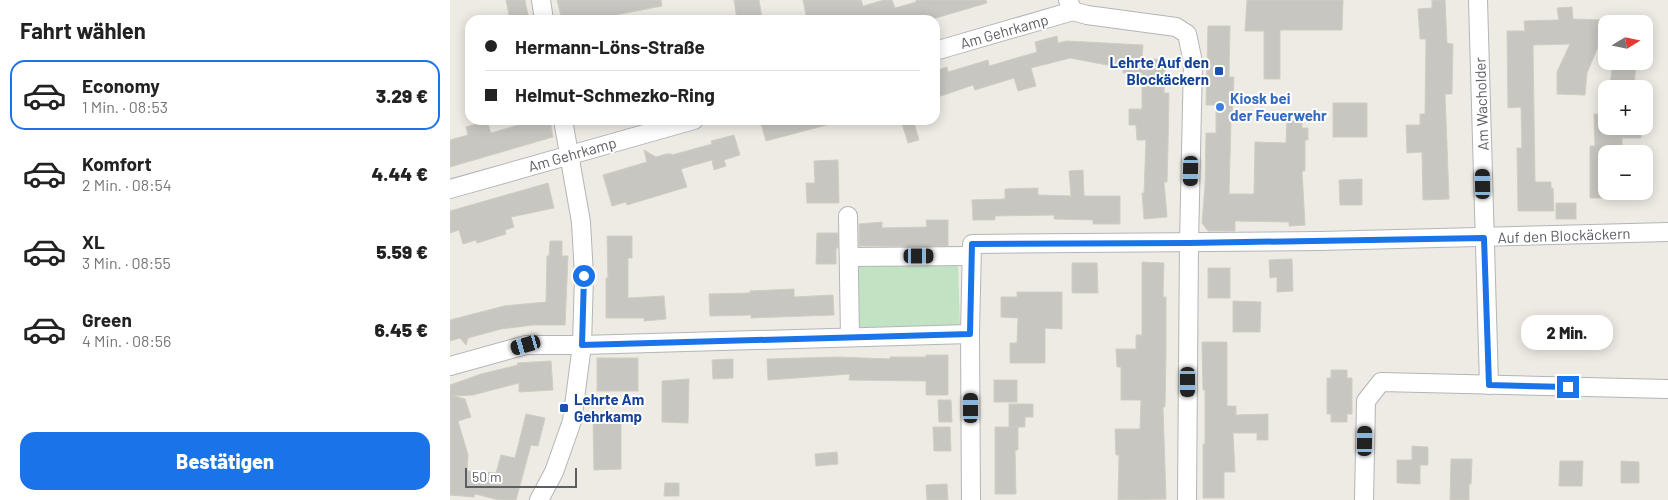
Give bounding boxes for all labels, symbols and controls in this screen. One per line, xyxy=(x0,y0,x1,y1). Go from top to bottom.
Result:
street label: Am Gehrkamp xyxy=(958,10,1050,52)
north arrow xyxy=(1598,15,1652,70)
map controls xyxy=(1598,15,1653,200)
text: Fahrt wählen xyxy=(20,17,146,43)
text: Hermann-Löns-Straße xyxy=(515,35,705,58)
place label: Lehrte Auf den Blockäckern xyxy=(1109,53,1209,88)
street label: Am Wacholder xyxy=(1470,56,1492,151)
marker: Lehrte Auf den Blockäckern xyxy=(1213,65,1225,77)
icon: car xyxy=(22,73,67,118)
text: Economy xyxy=(82,74,160,97)
button: + xyxy=(1598,80,1653,135)
text: Helmut-Schmezko-Ring xyxy=(515,83,715,106)
text: 3.29 € xyxy=(376,84,428,107)
place label: Kiosk bei der Feuerwehr xyxy=(1230,89,1327,124)
text: 1 Min. · 08:53 xyxy=(82,97,168,116)
marker: Kiosk bei der Feuerwehr xyxy=(1214,101,1226,113)
street label: Am Gehrkamp xyxy=(526,133,618,175)
button: − xyxy=(1598,145,1653,200)
icon: car xyxy=(22,151,67,196)
text: Komfort xyxy=(82,152,152,175)
car xyxy=(1183,156,1198,186)
text: 4.44 € xyxy=(372,162,428,185)
car xyxy=(1475,169,1490,199)
text: 2 Min. · 08:54 xyxy=(82,175,172,194)
street label: Auf den Blockäckern xyxy=(1497,224,1631,246)
icon: car xyxy=(22,229,67,274)
text: XL xyxy=(82,230,105,253)
text: 5.59 € xyxy=(376,240,428,263)
car xyxy=(904,249,934,264)
text: 3 Min. · 08:55 xyxy=(82,253,171,272)
route start xyxy=(573,265,595,287)
icon: car xyxy=(22,307,67,352)
text: Green xyxy=(82,308,132,331)
callout: 2 Min. xyxy=(1522,314,1614,350)
text: 6.45 € xyxy=(374,318,428,341)
text: 2 Min. xyxy=(1547,323,1587,342)
text: 4 Min. · 08:56 xyxy=(82,331,171,350)
car xyxy=(509,334,542,356)
car xyxy=(1180,367,1195,397)
route end xyxy=(1557,376,1579,398)
place label: Lehrte Am Gehrkamp xyxy=(574,390,644,425)
car xyxy=(963,393,978,423)
marker: Lehrte Am Gehrkamp xyxy=(558,402,570,414)
car xyxy=(1357,426,1372,456)
button: Bestätigen xyxy=(20,432,430,490)
scale bar xyxy=(465,465,578,488)
text: 50 m xyxy=(472,468,501,485)

